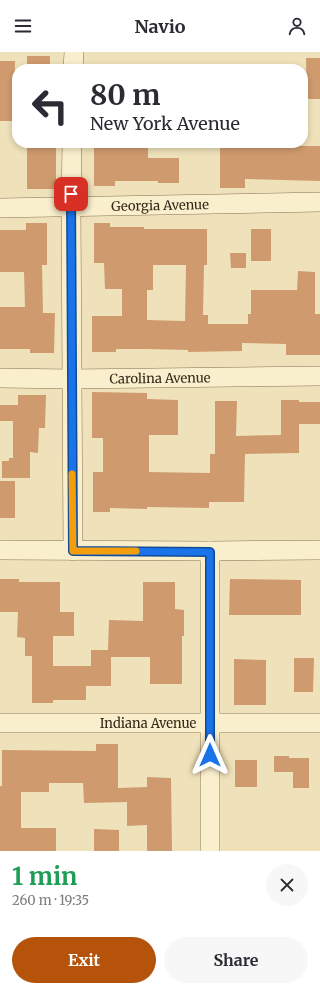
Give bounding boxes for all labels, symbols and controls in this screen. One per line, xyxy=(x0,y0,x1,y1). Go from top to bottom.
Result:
icon: menu xyxy=(12,15,34,37)
text: Navio xyxy=(134,15,186,38)
icon: person xyxy=(286,15,308,37)
text: 80 m xyxy=(90,77,161,113)
icon: left xyxy=(24,80,76,132)
text: New York Avenue xyxy=(90,112,240,135)
pin xyxy=(54,177,88,211)
icon: arrive xyxy=(60,183,82,205)
street label: Georgia Avenue xyxy=(111,196,209,214)
street label: Carolina Avenue xyxy=(109,369,211,387)
street label: Indiana Avenue xyxy=(100,715,197,732)
position arrow xyxy=(189,734,231,776)
text: 1 min xyxy=(12,861,77,892)
button: close xyxy=(266,864,308,906)
text: 260 m · 19:35 xyxy=(12,892,89,909)
button: Exit xyxy=(12,937,156,983)
button: Share xyxy=(164,937,308,983)

